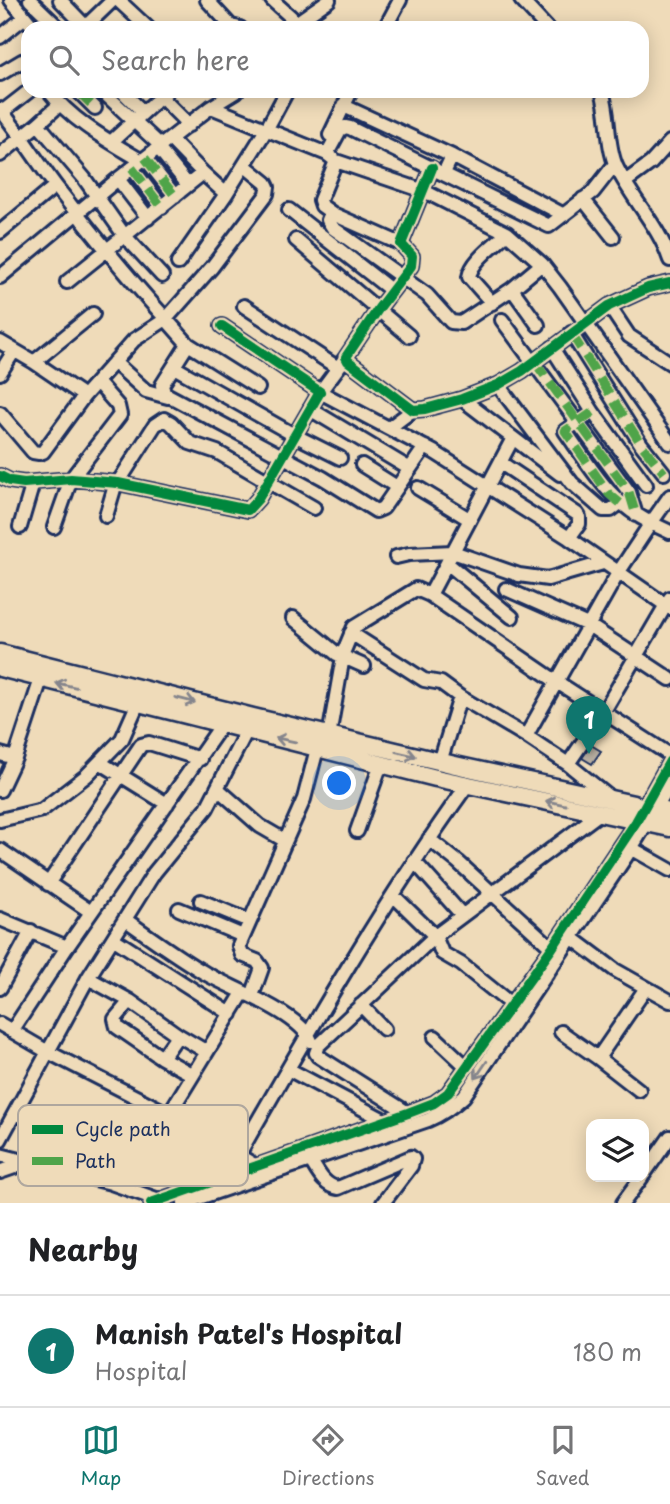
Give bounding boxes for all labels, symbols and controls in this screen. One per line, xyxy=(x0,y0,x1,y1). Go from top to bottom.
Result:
search box xyxy=(21,21,649,98)
text: Search here xyxy=(101,40,250,79)
icon: search xyxy=(45,41,83,79)
one-way arrow xyxy=(55,678,78,691)
one-way arrow xyxy=(173,694,196,707)
pin: 1 xyxy=(566,696,612,754)
one-way arrow xyxy=(276,733,298,746)
one-way arrow xyxy=(394,748,417,761)
your location xyxy=(322,766,356,800)
one-way arrow xyxy=(545,796,568,809)
one-way arrow xyxy=(474,1060,489,1079)
legend xyxy=(18,1105,248,1186)
text: Cycle path xyxy=(75,1114,171,1142)
map controls xyxy=(586,1119,649,1182)
button: layers xyxy=(586,1119,649,1182)
text: Path xyxy=(75,1146,116,1174)
text: Nearby xyxy=(28,1226,138,1271)
text: Manish Patel's Hospital xyxy=(95,1314,402,1353)
text: 1 xyxy=(46,1334,57,1369)
text: 180 m xyxy=(573,1334,642,1369)
text: Hospital xyxy=(95,1353,187,1388)
tab: Map xyxy=(81,1421,121,1491)
tab: Directions xyxy=(282,1421,375,1491)
tab: Saved xyxy=(536,1421,589,1491)

